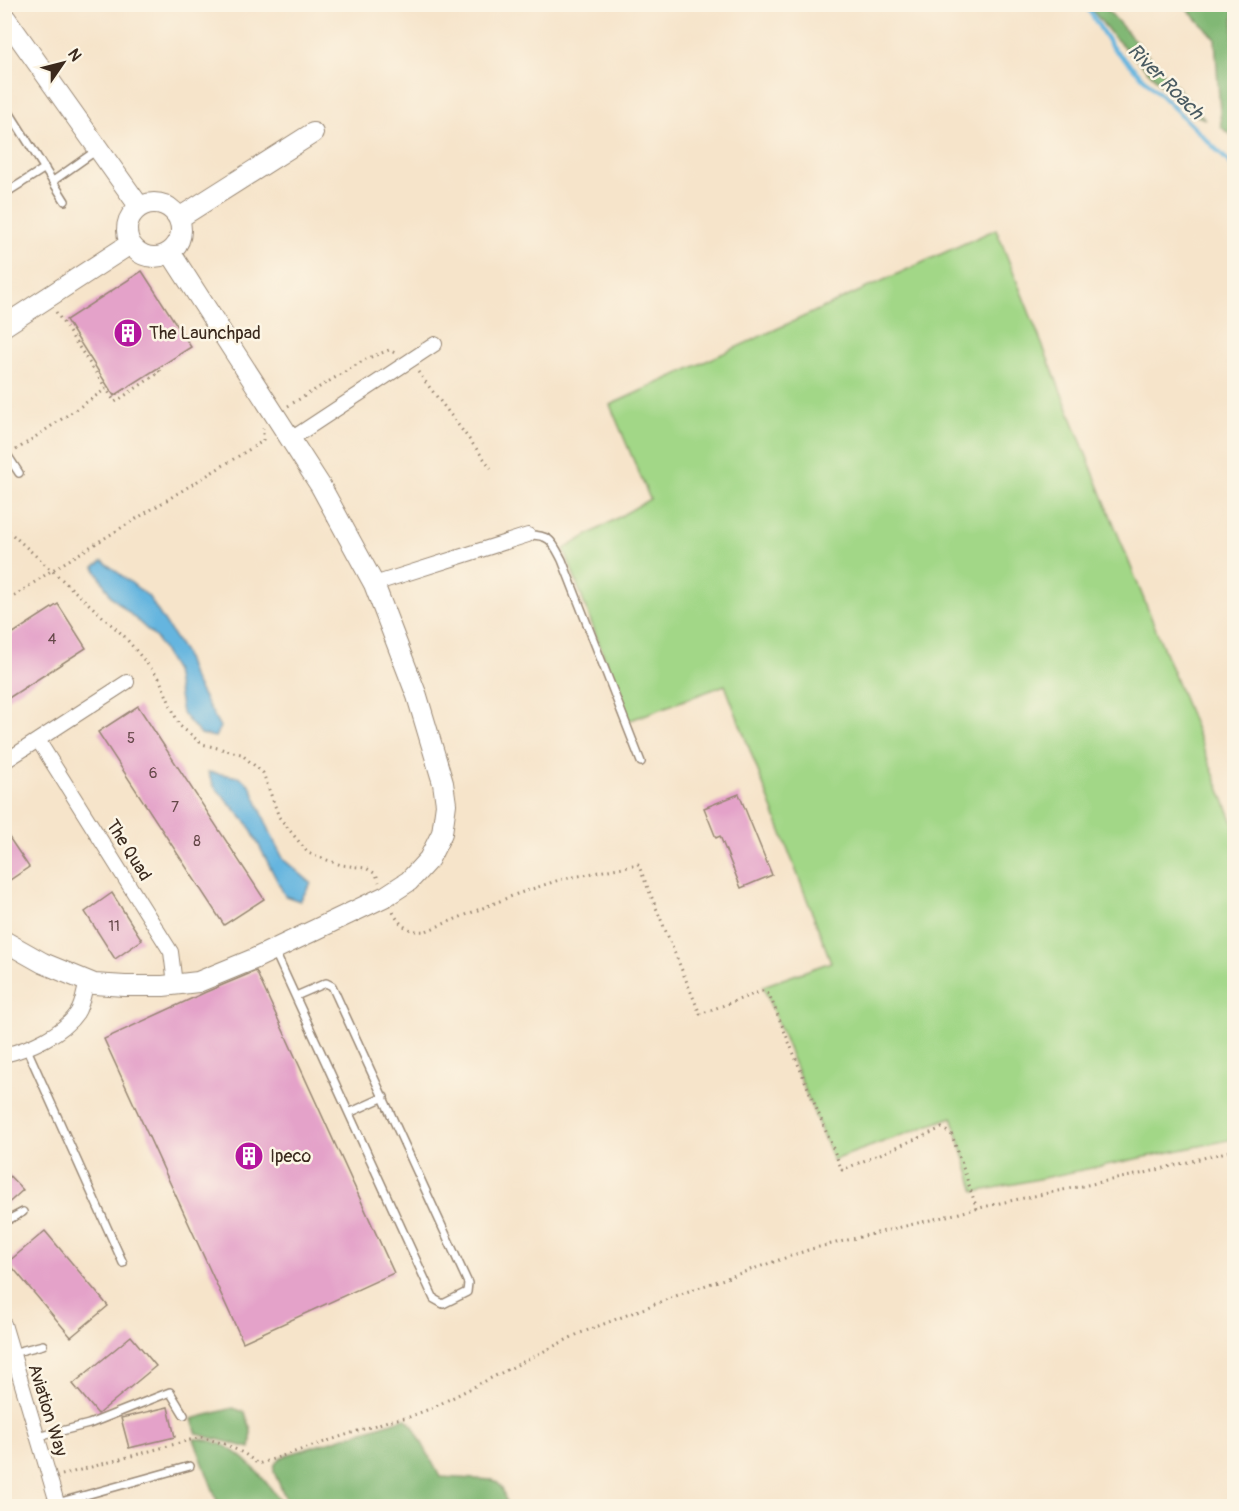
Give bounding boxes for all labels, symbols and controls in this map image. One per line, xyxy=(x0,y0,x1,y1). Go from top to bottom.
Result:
north arrow xyxy=(33,33,93,93)
water label: River Roach xyxy=(1122,38,1210,126)
text: N xyxy=(63,45,86,65)
building icon: The Launchpad xyxy=(112,317,144,349)
place label: The Launchpad xyxy=(149,322,261,345)
house number: 4 xyxy=(48,630,57,649)
house number: 5 xyxy=(127,729,135,748)
house number: 6 xyxy=(149,764,157,783)
house number: 7 xyxy=(171,798,179,817)
street label: The Quad xyxy=(101,815,156,885)
house number: 8 xyxy=(193,832,201,851)
house number: 11 xyxy=(108,917,120,936)
building icon: Ipeco xyxy=(233,1140,265,1172)
place label: Ipeco xyxy=(270,1145,312,1168)
street label: Aviation Way xyxy=(23,1361,73,1459)

